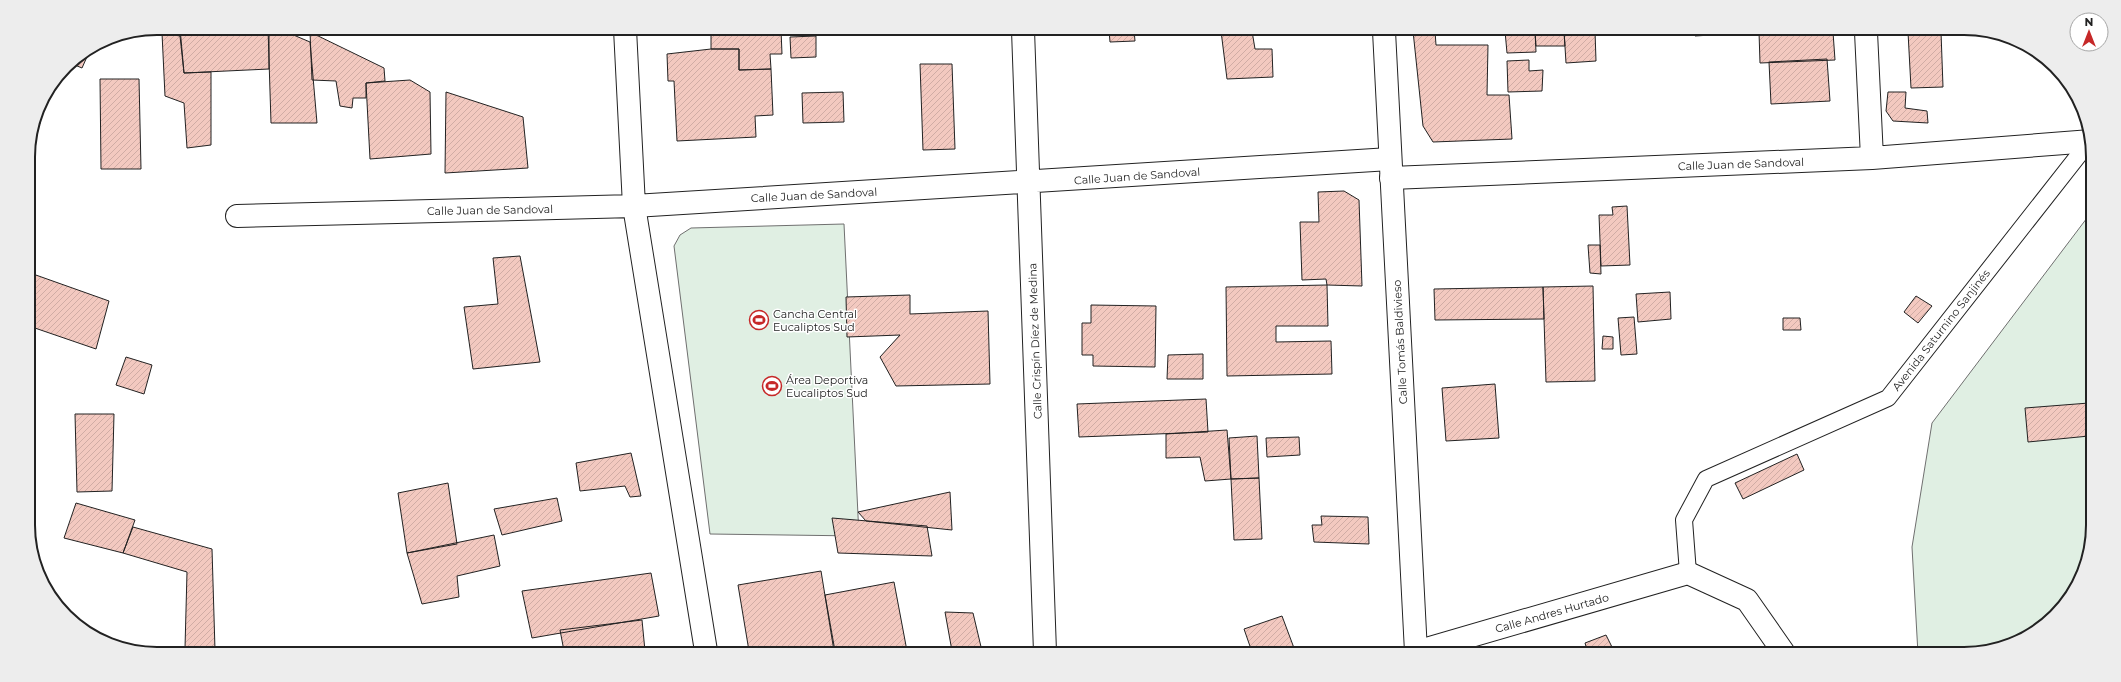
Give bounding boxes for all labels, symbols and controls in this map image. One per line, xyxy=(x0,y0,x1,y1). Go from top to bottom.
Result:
north arrow xyxy=(2069,12,2109,52)
text: N xyxy=(2085,15,2093,29)
street label: Calle Juan de Sandoval xyxy=(1678,155,1804,173)
street label: Calle Juan de Sandoval xyxy=(1073,165,1201,187)
street label: Calle Juan de Sandoval xyxy=(751,185,877,205)
street label: Calle Juan de Sandoval xyxy=(427,202,553,218)
street label: Calle Crispín Díez de Medina xyxy=(1025,263,1045,419)
street label: Avenida Saturnino Sanjinés xyxy=(1889,266,1993,394)
street label: Calle Tomás Baldivieso xyxy=(1390,279,1410,405)
place label: Cancha Central Eucaliptos Sud xyxy=(773,307,857,334)
sports icon: Cancha Central Eucaliptos Sud xyxy=(748,309,770,331)
place label: Área Deportiva Eucaliptos Sud xyxy=(786,373,868,400)
sports icon: Área Deportiva Eucaliptos Sud xyxy=(761,375,783,397)
street label: Calle Andres Hurtado xyxy=(1494,590,1611,636)

